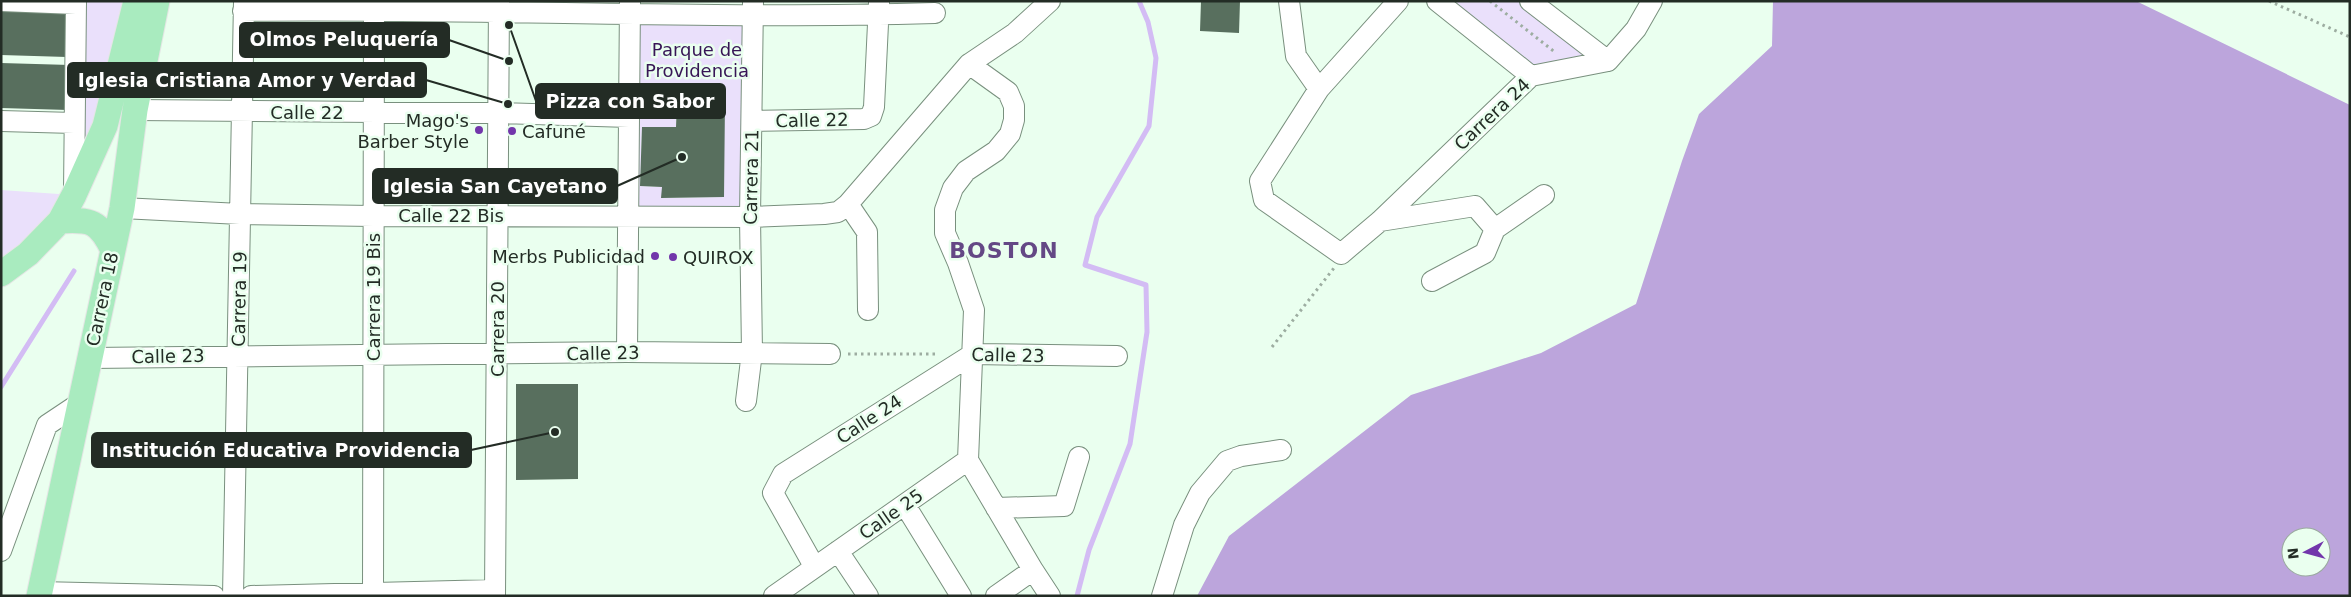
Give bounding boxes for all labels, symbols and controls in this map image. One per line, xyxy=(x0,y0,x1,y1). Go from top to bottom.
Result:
callout: Olmos Peluquería xyxy=(240,23,449,57)
text: Olmos Peluquería xyxy=(249,28,439,50)
park label: Parque de Providencia xyxy=(645,39,749,81)
callout: Iglesia Cristiana Amor y Verdad xyxy=(68,63,426,97)
text: Iglesia Cristiana Amor y Verdad xyxy=(78,69,416,91)
street label: Carrera 24 xyxy=(1450,74,1534,154)
callout: Pizza con Sabor xyxy=(536,84,725,118)
text: Pizza con Sabor xyxy=(546,90,715,112)
street label: Calle 22 xyxy=(270,102,344,123)
street label: Calle 22 xyxy=(775,109,849,131)
place label: Mago's Barber Style xyxy=(357,110,469,152)
place label: Cafuné xyxy=(522,121,586,142)
marker: Mago's Barber Style xyxy=(473,124,485,136)
marker: Cafuné xyxy=(506,125,518,137)
street label: Carrera 21 xyxy=(740,129,762,225)
callout: Iglesia San Cayetano xyxy=(373,169,617,203)
text: Iglesia San Cayetano xyxy=(383,175,607,197)
street label: Calle 22 Bis xyxy=(398,205,504,226)
street label: Carrera 19 Bis xyxy=(363,233,384,361)
district label: BOSTON xyxy=(949,238,1059,263)
place label: Merbs Publicidad xyxy=(492,246,645,267)
place label: QUIROX xyxy=(683,247,754,268)
street label: Carrera 18 xyxy=(82,250,122,348)
marker: Merbs Publicidad xyxy=(649,250,661,262)
street label: Carrera 19 xyxy=(228,251,250,347)
marker: QUIROX xyxy=(667,251,679,263)
street label: Carrera 20 xyxy=(487,281,508,377)
street label: Calle 23 xyxy=(566,342,640,364)
street label: Calle 23 xyxy=(971,344,1045,366)
street label: Calle 23 xyxy=(131,345,205,367)
street label: Calle 24 xyxy=(833,390,905,448)
callout: Institución Educativa Providencia xyxy=(92,433,471,467)
text: Institución Educativa Providencia xyxy=(102,439,460,461)
street label: Calle 25 xyxy=(855,484,927,544)
north arrow xyxy=(2281,527,2331,577)
text: N xyxy=(2285,547,2302,560)

